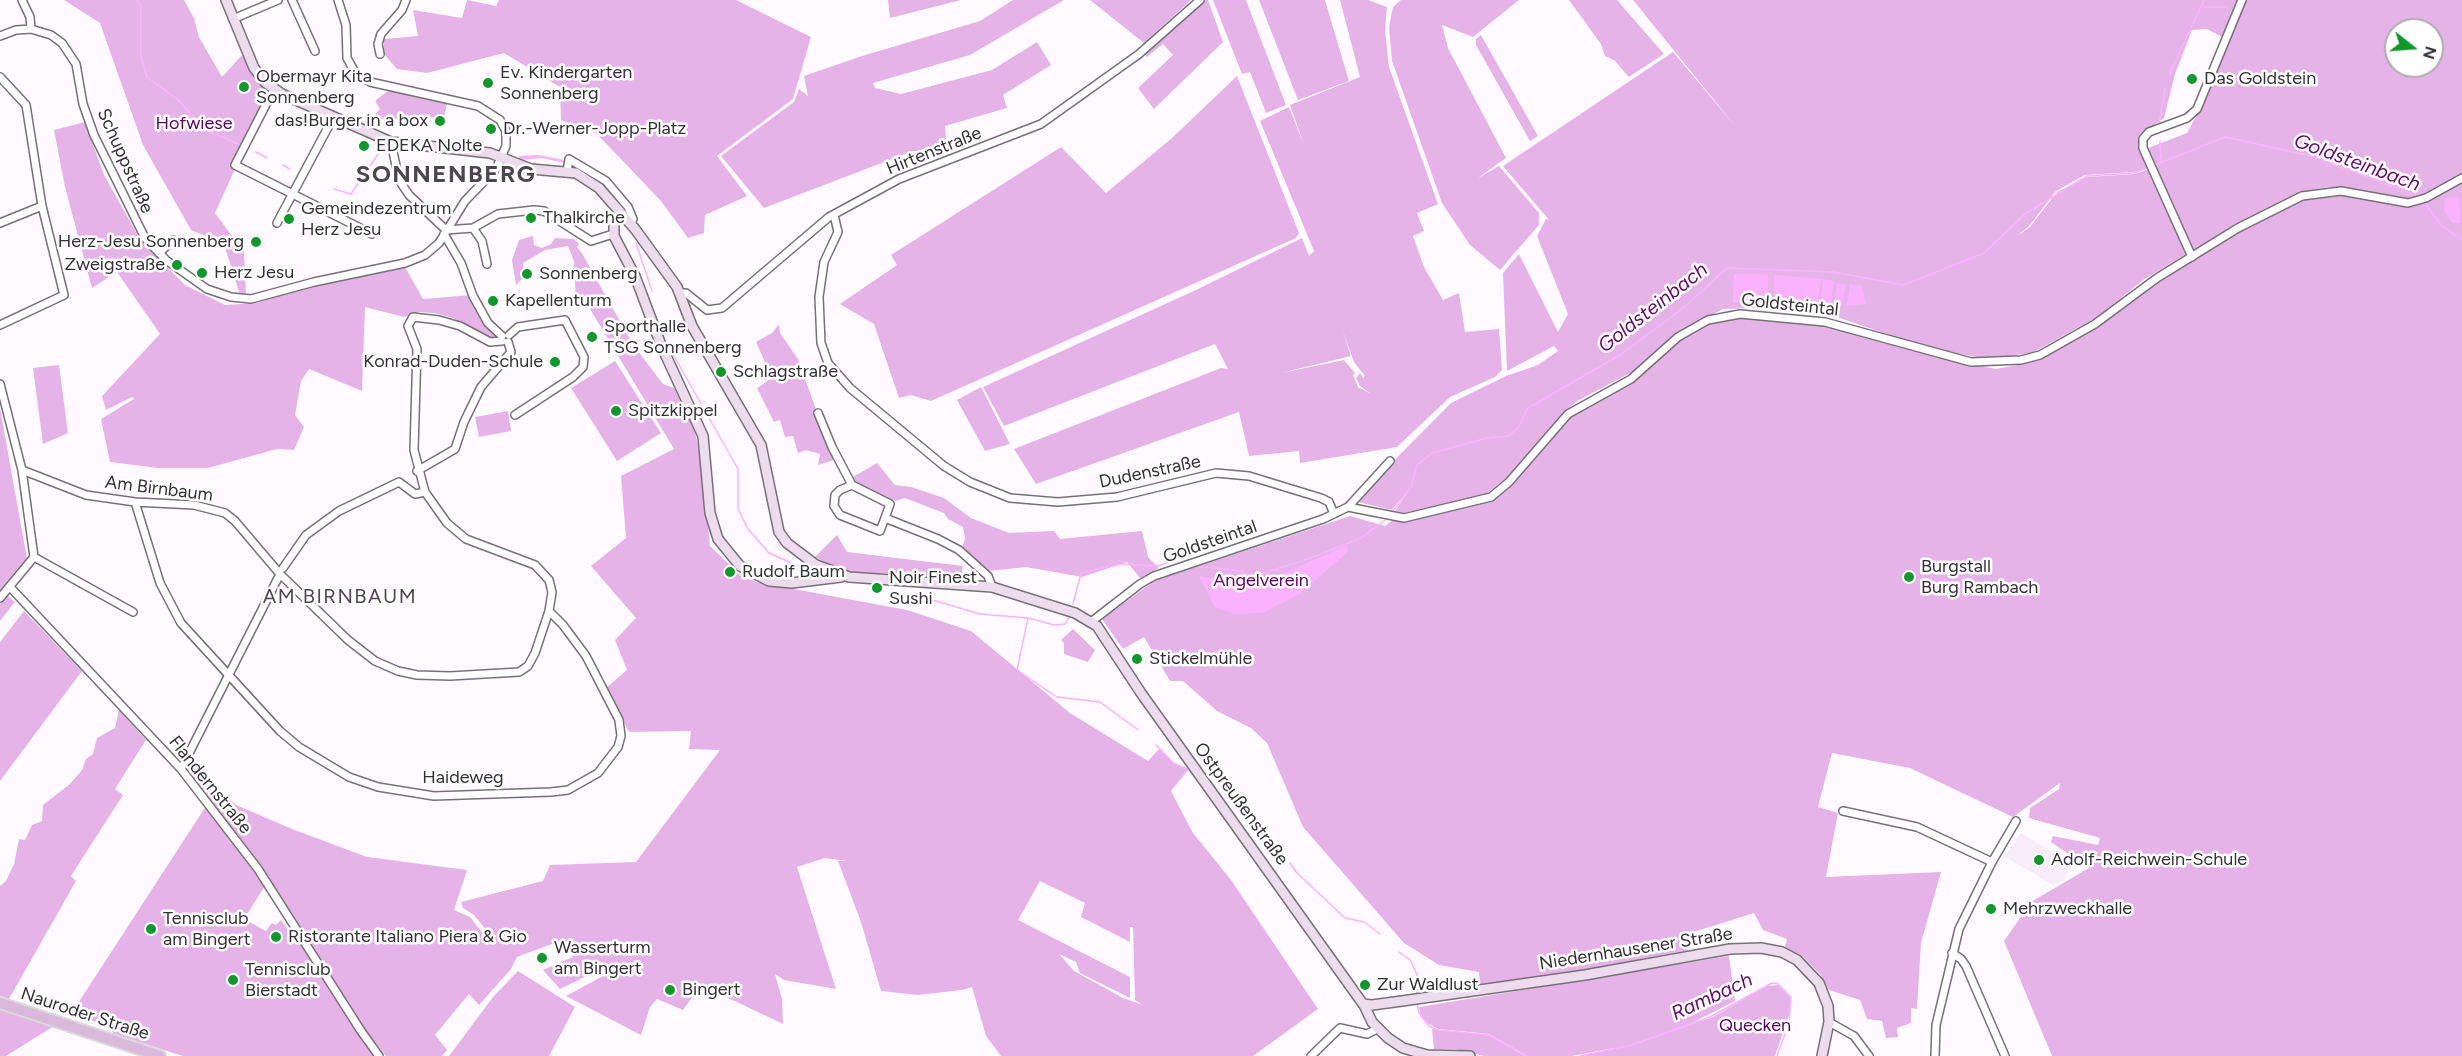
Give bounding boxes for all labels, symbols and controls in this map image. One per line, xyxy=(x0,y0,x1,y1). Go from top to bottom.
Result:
north arrow xyxy=(2384,18,2444,78)
text: N xyxy=(2419,44,2441,62)
place label: Ev. Kindergarten Sonnenberg xyxy=(500,62,632,104)
place label: Obermayr Kita Sonnenberg xyxy=(256,66,372,109)
place label: Das Goldstein xyxy=(2204,68,2316,90)
marker: Das Goldstein xyxy=(2185,72,2199,86)
marker: Ev. Kindergarten Sonnenberg xyxy=(481,76,495,90)
marker: Obermayr Kita Sonnenberg xyxy=(237,80,251,94)
street label: Schuppstraße xyxy=(92,105,158,217)
place label: das!Burger in a box xyxy=(275,110,428,132)
park label: Hofwiese xyxy=(156,113,232,135)
marker: das!Burger in a box xyxy=(433,114,447,128)
place label: Dr.-Werner-Jopp-Platz xyxy=(503,118,686,140)
marker: Dr.-Werner-Jopp-Platz xyxy=(484,122,498,136)
street label: Hirtenstraße xyxy=(883,122,985,180)
water label: Goldsteinbach xyxy=(2291,129,2423,197)
place label: EDEKA Nolte xyxy=(376,135,482,157)
marker: EDEKA Nolte xyxy=(357,139,371,153)
district label: SONNENBERG xyxy=(356,161,536,189)
place label: Gemeindezentrum Herz Jesu xyxy=(301,198,451,240)
place label: Thalkirche xyxy=(543,207,625,229)
marker: Thalkirche xyxy=(524,211,538,225)
marker: Gemeindezentrum Herz Jesu xyxy=(282,212,296,226)
place label: Herz-Jesu Sonnenberg xyxy=(58,231,244,253)
marker: Herz-Jesu Sonnenberg xyxy=(249,235,263,249)
place label: Zweigstraße xyxy=(65,254,165,276)
marker: Zweigstraße xyxy=(170,258,184,272)
water label: Goldsteinbach xyxy=(1593,258,1713,358)
place label: Herz Jesu xyxy=(214,262,294,284)
place label: Sonnenberg xyxy=(539,263,637,285)
marker: Herz Jesu xyxy=(195,266,209,280)
marker: Sonnenberg xyxy=(520,267,534,281)
street label: Goldsteintal xyxy=(1740,289,1840,321)
place label: Kapellenturm xyxy=(505,290,612,312)
marker: Kapellenturm xyxy=(486,294,500,308)
place label: Sporthalle TSG Sonnenberg xyxy=(604,316,742,358)
marker: Sporthalle TSG Sonnenberg xyxy=(585,330,599,344)
place label: Konrad-Duden-Schule xyxy=(363,351,543,373)
marker: Konrad-Duden-Schule xyxy=(548,355,562,369)
place label: Schlagstraße xyxy=(733,361,838,383)
marker: Schlagstraße xyxy=(714,365,728,379)
place label: Spitzkippel xyxy=(628,400,717,422)
marker: Spitzkippel xyxy=(609,404,623,418)
street label: Dudenstraße xyxy=(1097,451,1203,493)
street label: Am Birnbaum xyxy=(104,472,214,506)
street label: Goldsteintal xyxy=(1160,516,1260,568)
place label: Burgstall Burg Rambach xyxy=(1921,556,2038,598)
place label: Rudolf Baum xyxy=(742,561,845,583)
marker: Rudolf Baum xyxy=(723,565,737,579)
place label: Noir Finest Sushi xyxy=(889,567,977,610)
park label: Angelverein xyxy=(1213,570,1309,592)
marker: Burgstall Burg Rambach xyxy=(1902,570,1916,584)
marker: Noir Finest Sushi xyxy=(870,581,884,595)
district label: AM BIRNBAUM xyxy=(263,585,417,609)
place label: Stickelmühle xyxy=(1149,648,1252,670)
marker: Stickelmühle xyxy=(1130,652,1144,666)
street label: Flandernstraße xyxy=(164,732,256,838)
street label: Ostpreußenstraße xyxy=(1189,739,1293,869)
street label: Haideweg xyxy=(422,767,504,789)
place label: Adolf-Reichwein-Schule xyxy=(2051,849,2247,871)
marker: Adolf-Reichwein-Schule xyxy=(2032,853,2046,867)
place label: Mehrzweckhalle xyxy=(2003,898,2132,920)
marker: Mehrzweckhalle xyxy=(1984,902,1998,916)
place label: Tennisclub am Bingert xyxy=(163,908,250,950)
marker: Tennisclub am Bingert xyxy=(144,922,158,936)
street label: Niedernhausener Straße xyxy=(1538,923,1734,975)
place label: Ristorante Italiano Piera & Gio xyxy=(288,926,527,948)
marker: Ristorante Italiano Piera & Gio xyxy=(269,930,283,944)
place label: Wasserturm am Bingert xyxy=(554,937,651,980)
marker: Wasserturm am Bingert xyxy=(535,951,549,965)
place label: Tennisclub Bierstadt xyxy=(245,959,331,1002)
water label: Rambach xyxy=(1668,968,1756,1026)
marker: Tennisclub Bierstadt xyxy=(226,973,240,987)
place label: Zur Waldlust xyxy=(1377,974,1479,996)
marker: Zur Waldlust xyxy=(1358,978,1372,992)
place label: Bingert xyxy=(682,979,740,1001)
street label: Nauroder Straße xyxy=(18,983,152,1045)
marker: Bingert xyxy=(663,983,677,997)
park label: Quecken xyxy=(1719,1015,1791,1037)

